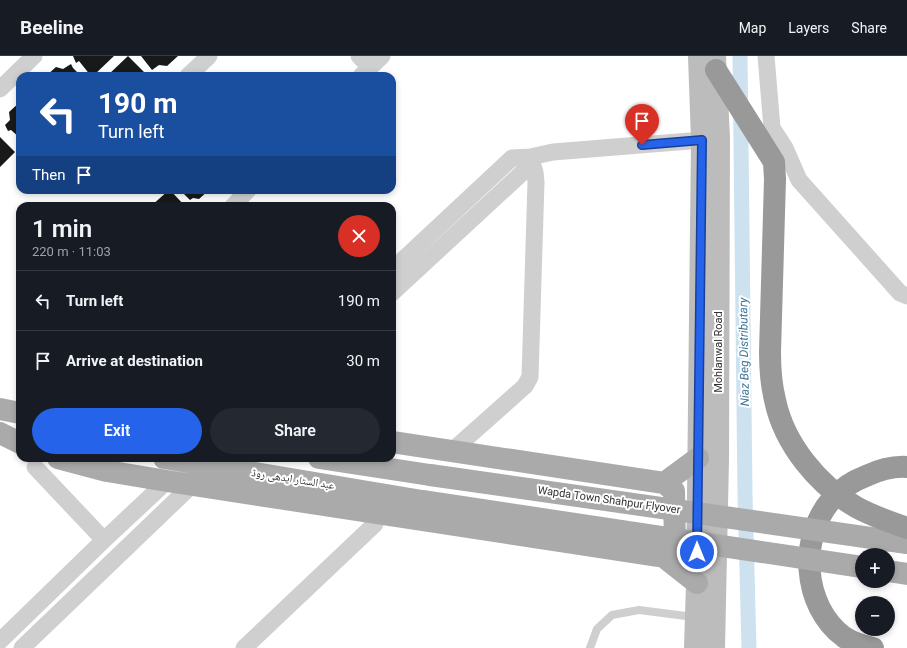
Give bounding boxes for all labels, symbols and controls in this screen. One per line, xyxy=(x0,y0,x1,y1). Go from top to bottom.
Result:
text: Beeline xyxy=(20,16,84,39)
text: Map xyxy=(739,20,766,36)
text: Layers xyxy=(788,20,829,36)
text: Share xyxy=(851,20,887,36)
text: 190 m xyxy=(98,87,177,120)
icon: left xyxy=(32,88,84,140)
pin xyxy=(625,104,659,145)
icon: arrive xyxy=(631,110,653,132)
text: Turn left xyxy=(98,121,164,142)
icon: arrive xyxy=(73,164,95,186)
text: Then xyxy=(32,166,65,184)
text: 1 min xyxy=(32,215,92,243)
button: close xyxy=(338,215,380,257)
text: 220 m · 11:03 xyxy=(32,244,111,259)
icon: left xyxy=(32,290,54,312)
text: Turn left xyxy=(66,292,123,310)
text: 190 m xyxy=(338,292,380,310)
water label: Niaz Beg Distributary xyxy=(736,297,752,407)
street label: Mohlanwal Road xyxy=(712,311,725,393)
icon: arrive xyxy=(32,350,54,372)
text: Arrive at destination xyxy=(66,352,203,370)
text: 30 m xyxy=(346,352,380,370)
button: Exit xyxy=(32,408,202,454)
button: Share xyxy=(210,408,380,454)
street label: عبد الستار ایدھی روڈ xyxy=(250,466,336,492)
street label: Wapda Town Shahpur Flyover xyxy=(537,484,681,516)
position arrow xyxy=(676,531,718,573)
map controls xyxy=(855,548,895,636)
button: + xyxy=(855,548,895,588)
button: − xyxy=(855,596,895,636)

